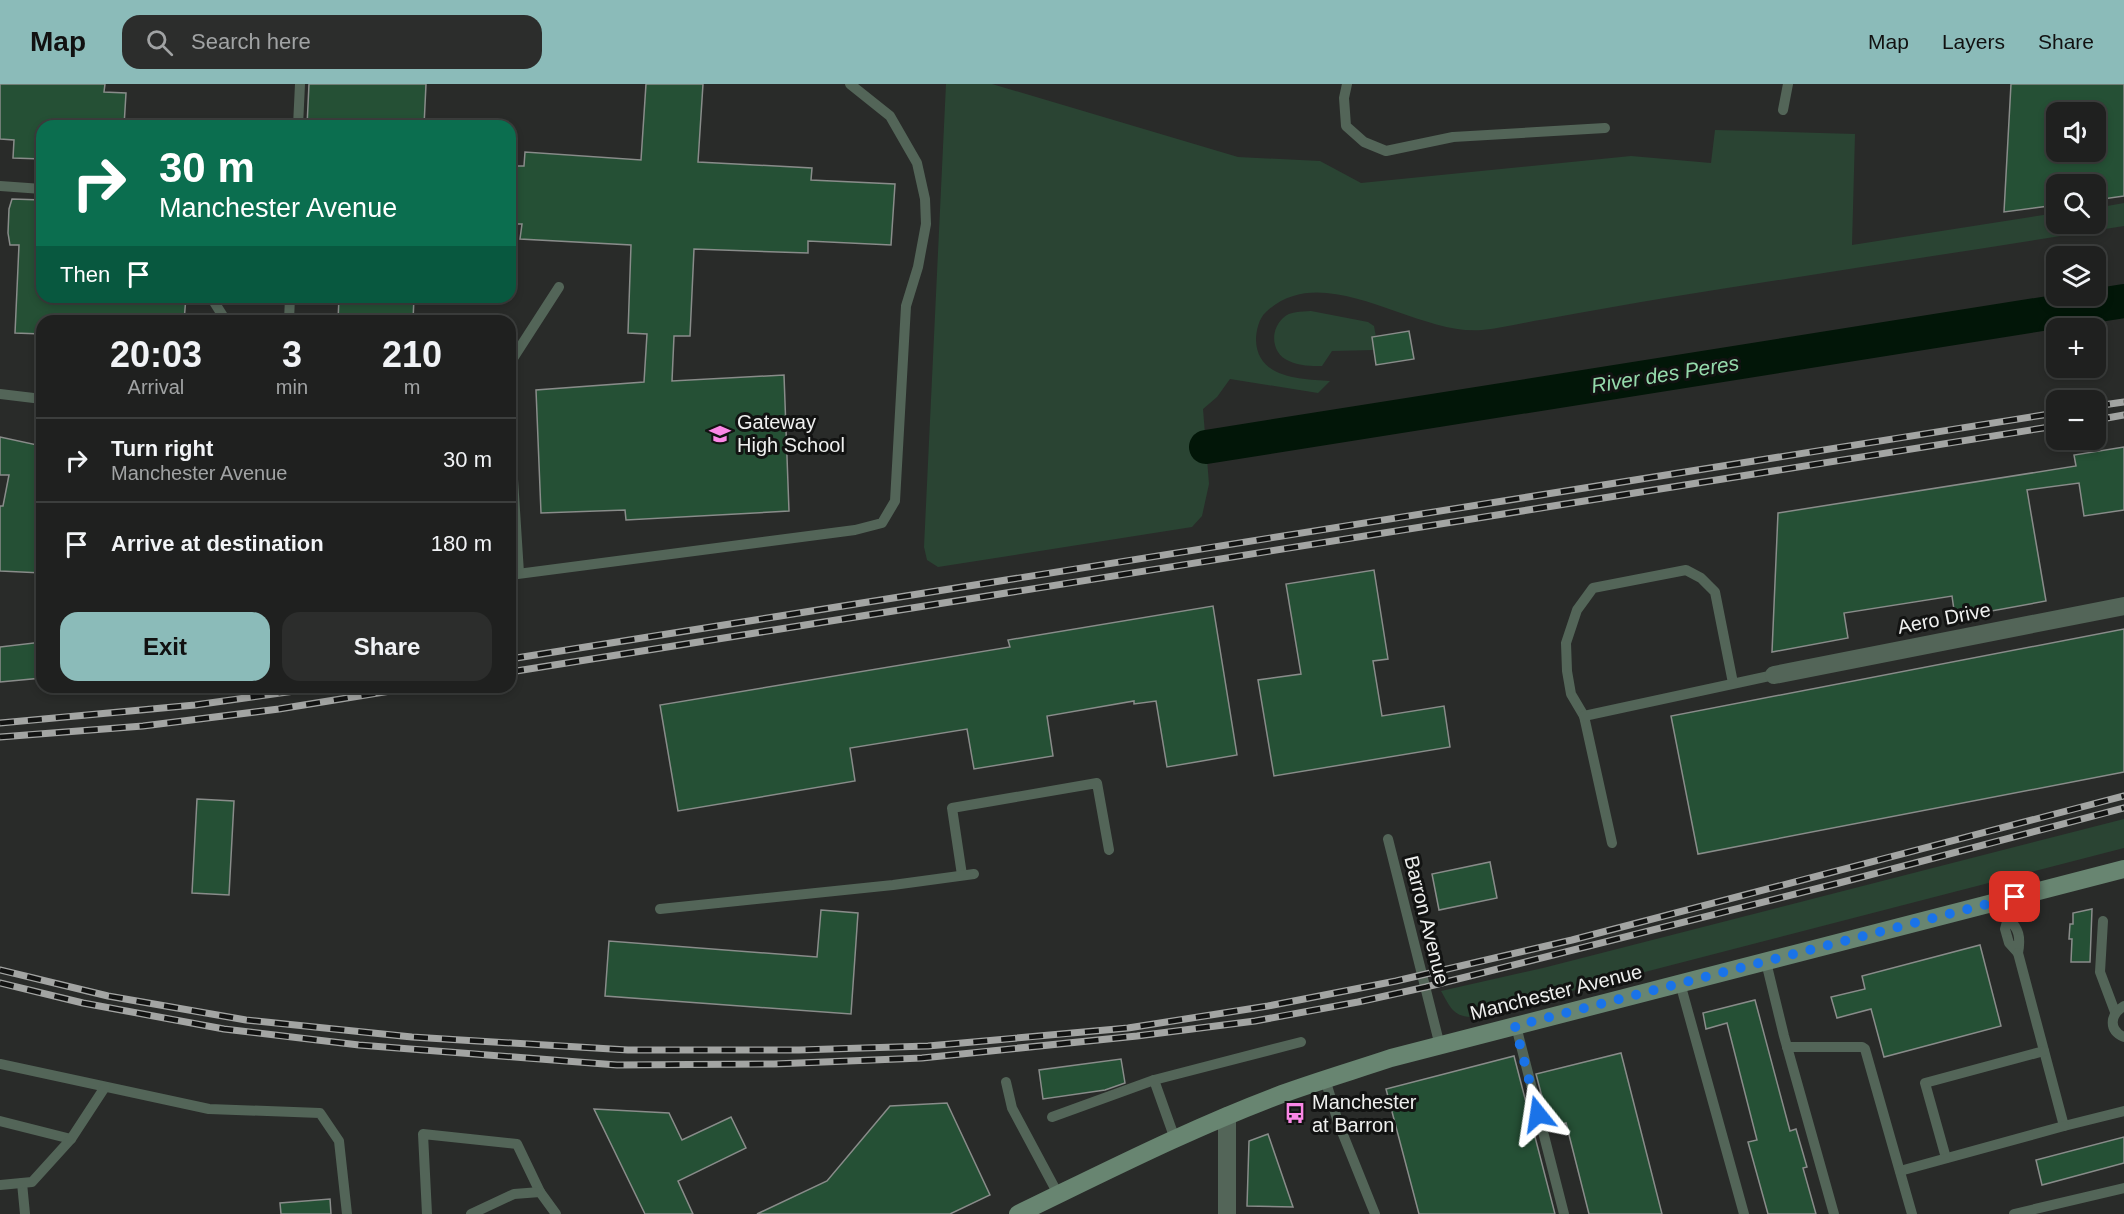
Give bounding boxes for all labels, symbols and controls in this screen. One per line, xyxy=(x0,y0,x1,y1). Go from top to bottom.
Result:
search box xyxy=(122,15,542,69)
text: Map xyxy=(30,26,86,57)
icon: search xyxy=(143,26,176,59)
text: Search here xyxy=(191,29,311,54)
text: Map xyxy=(1868,30,1909,53)
text: Layers xyxy=(1942,30,2005,53)
text: Share xyxy=(2038,30,2094,53)
map controls xyxy=(2046,102,2106,450)
button: sound xyxy=(2046,102,2106,162)
icon: right xyxy=(60,144,138,222)
text: 30 m xyxy=(159,144,255,191)
button: search xyxy=(2046,174,2106,234)
text: Manchester Avenue xyxy=(159,193,397,223)
button: layers xyxy=(2046,246,2106,306)
icon: arrive xyxy=(122,258,155,291)
text: Then xyxy=(60,262,110,287)
button: + xyxy=(2046,318,2106,378)
text: 20:03 xyxy=(110,334,202,375)
text: 3 xyxy=(282,334,302,375)
text: 210 xyxy=(382,334,442,375)
water label: River des Peres xyxy=(1589,351,1741,397)
text: Arrival xyxy=(128,376,184,398)
text: min xyxy=(276,376,308,398)
text: m xyxy=(404,376,420,398)
button: − xyxy=(2046,390,2106,450)
place label: Gateway High School xyxy=(737,411,845,456)
school or university icon: Gateway High School xyxy=(708,422,732,446)
text: Turn right xyxy=(111,436,213,461)
icon: right xyxy=(60,444,93,477)
text: 30 m xyxy=(443,447,492,472)
text: Manchester Avenue xyxy=(111,462,287,484)
icon: arrive xyxy=(60,528,93,561)
text: Arrive at destination xyxy=(111,531,324,556)
text: 180 m xyxy=(431,531,492,556)
street label: Aero Drive xyxy=(1896,598,1992,638)
button: Exit xyxy=(60,612,270,681)
button: Share xyxy=(282,612,492,681)
street label: Barron Avenue xyxy=(1400,853,1454,987)
pin xyxy=(1989,871,2040,922)
icon: arrive xyxy=(1998,880,2031,913)
street label: Manchester Avenue xyxy=(1468,960,1644,1024)
position arrow xyxy=(1506,1082,1570,1146)
place label: Manchester at Barron xyxy=(1312,1091,1417,1136)
bus stop icon: Manchester at Barron xyxy=(1283,1101,1307,1125)

